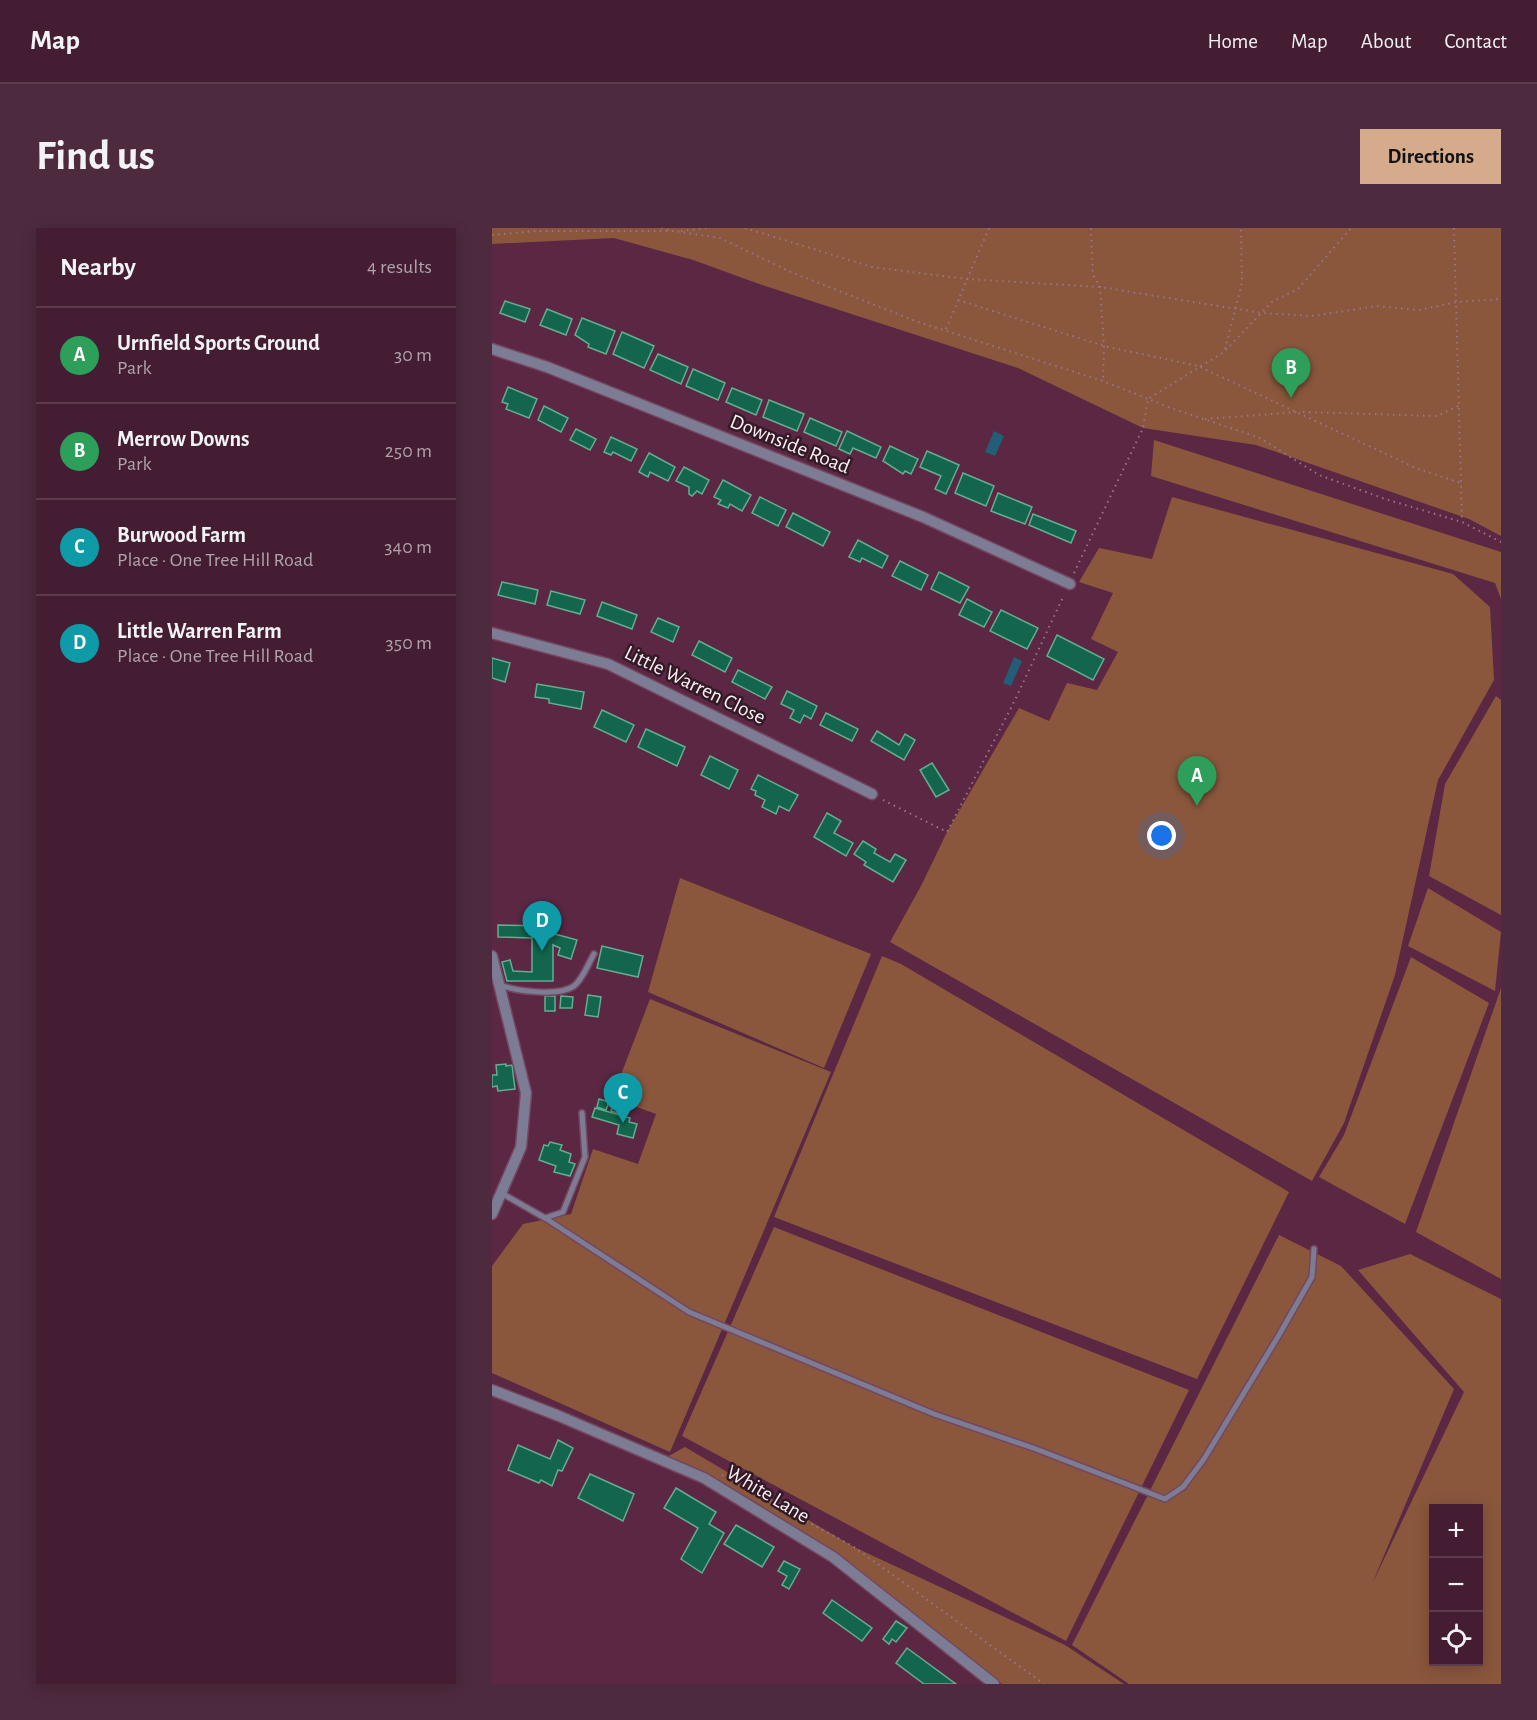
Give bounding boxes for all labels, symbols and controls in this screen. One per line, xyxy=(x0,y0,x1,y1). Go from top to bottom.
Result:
text: Map xyxy=(30,27,80,55)
text: Home xyxy=(1207,31,1258,52)
text: Map xyxy=(1291,31,1328,52)
text: About xyxy=(1361,31,1411,52)
text: Contact xyxy=(1444,31,1507,52)
button: Directions xyxy=(1360,129,1501,184)
text: Find us xyxy=(36,135,155,177)
text: Nearby xyxy=(60,254,136,280)
text: 4 results xyxy=(367,257,432,277)
text: Urnfield Sports Ground xyxy=(117,332,320,354)
text: A xyxy=(74,345,86,365)
text: 30 m xyxy=(394,345,432,365)
pin: B xyxy=(1272,348,1310,398)
text: Park xyxy=(117,358,152,378)
street label: Downside Road xyxy=(727,410,853,478)
text: Merrow Downs xyxy=(117,428,250,450)
text: B xyxy=(74,441,85,461)
text: 250 m xyxy=(385,441,432,461)
text: Park xyxy=(117,454,152,474)
text: Burwood Farm xyxy=(117,524,246,546)
text: C xyxy=(74,537,85,557)
text: 340 m xyxy=(384,537,432,557)
text: Place · One Tree Hill Road xyxy=(117,550,313,570)
text: Little Warren Farm xyxy=(117,620,282,642)
text: D xyxy=(73,633,86,653)
text: 350 m xyxy=(386,633,432,653)
street label: Little Warren Close xyxy=(621,642,769,728)
text: Place · One Tree Hill Road xyxy=(117,646,313,666)
pin: A xyxy=(1178,756,1216,806)
your location xyxy=(1147,821,1176,850)
pin: D xyxy=(523,902,562,951)
pin: C xyxy=(604,1074,642,1123)
street label: White Lane xyxy=(723,1461,813,1527)
map controls xyxy=(1429,1504,1483,1666)
button: + xyxy=(1429,1504,1483,1558)
button: − xyxy=(1429,1558,1483,1612)
button: locate xyxy=(1429,1612,1483,1666)

